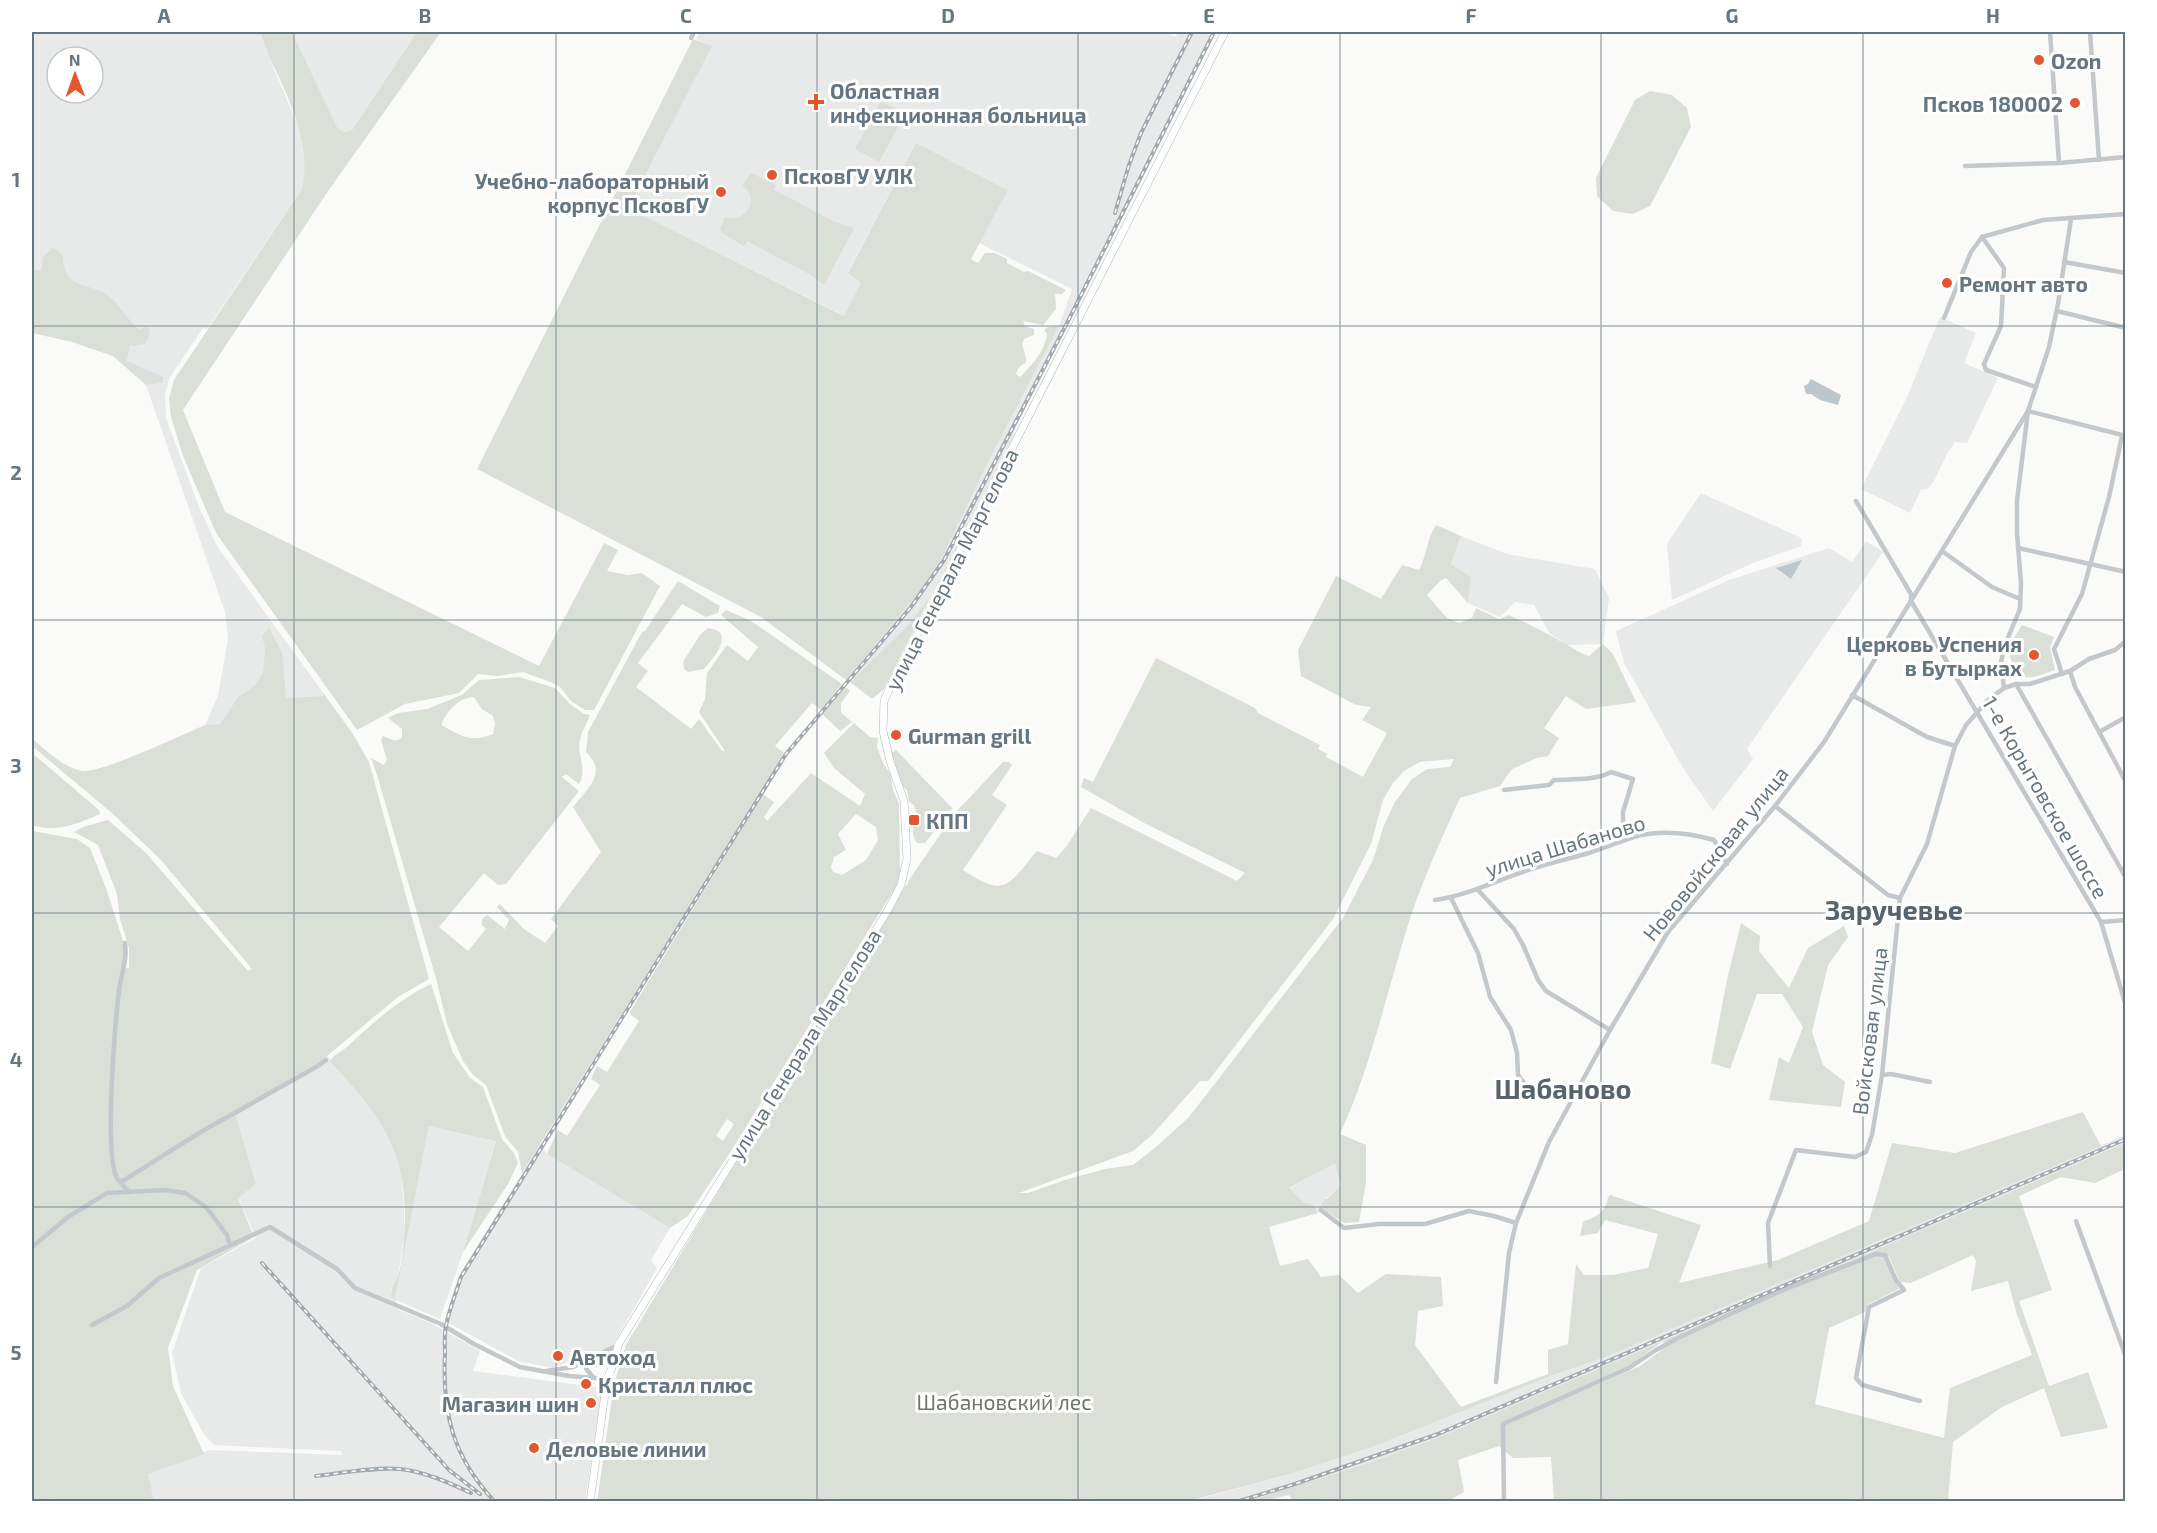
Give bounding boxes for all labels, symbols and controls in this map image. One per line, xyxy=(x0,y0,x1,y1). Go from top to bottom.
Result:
text: A xyxy=(157,3,171,27)
text: B xyxy=(419,3,431,27)
text: C xyxy=(680,3,692,27)
text: D xyxy=(941,3,955,27)
text: E xyxy=(1203,3,1215,27)
text: F xyxy=(1465,3,1477,27)
text: G xyxy=(1726,3,1738,27)
text: H xyxy=(1986,3,2000,27)
north arrow xyxy=(45,45,105,105)
place label: Ozon xyxy=(2051,48,2101,73)
text: N xyxy=(69,50,81,69)
marker: Ozon xyxy=(2032,53,2046,67)
place label: Областная инфекционная больница xyxy=(830,78,1086,127)
place label: Псков 180002 xyxy=(1923,91,2063,116)
marker: Областная инфекционная больница xyxy=(807,93,825,111)
marker: Псков 180002 xyxy=(2068,96,2082,110)
place label: ПсковГУ УЛК xyxy=(784,163,914,188)
text: 1 xyxy=(12,167,20,191)
place label: Учебно-лабораторный корпус ПсковГУ xyxy=(475,168,710,217)
marker: ПсковГУ УЛК xyxy=(765,168,779,182)
marker: Учебно-лабораторный корпус ПсковГУ xyxy=(714,185,728,199)
place label: Ремонт авто xyxy=(1959,271,2088,296)
marker: Ремонт авто xyxy=(1940,276,1954,290)
street label: улица Генерала Маргелова xyxy=(879,444,1024,694)
text: 2 xyxy=(10,460,22,484)
place label: Церковь Успения в Бутырках xyxy=(1846,631,2022,680)
marker: Церковь Успения в Бутырках xyxy=(2027,648,2041,662)
street label: 1-е Корытовское шоссе xyxy=(1978,691,2114,903)
place label: Gurman grill xyxy=(908,723,1032,748)
marker: Gurman grill xyxy=(889,728,903,742)
text: 3 xyxy=(10,753,22,777)
street label: Нововойсковая улица xyxy=(1637,761,1794,946)
place label: КПП xyxy=(926,808,969,833)
street label: улица Шабаново xyxy=(1482,809,1648,882)
marker: КПП xyxy=(907,813,921,827)
district label: Заручевье xyxy=(1825,893,1963,926)
street label: улица Генерала Маргелова xyxy=(722,924,886,1165)
street label: Войсковая улица xyxy=(1846,946,1893,1116)
text: 4 xyxy=(10,1047,23,1071)
district label: Шабаново xyxy=(1494,1072,1632,1104)
text: 5 xyxy=(10,1340,22,1364)
place label: Автоход xyxy=(570,1344,656,1369)
marker: Автоход xyxy=(551,1349,565,1363)
place label: Кристалл плюс xyxy=(598,1372,753,1397)
marker: Кристалл плюс xyxy=(579,1377,593,1391)
park label: Шабановский лес xyxy=(917,1389,1091,1414)
place label: Магазин шин xyxy=(442,1391,579,1416)
marker: Магазин шин xyxy=(584,1396,598,1410)
place label: Деловые линии xyxy=(546,1436,707,1461)
marker: Деловые линии xyxy=(527,1441,541,1455)

